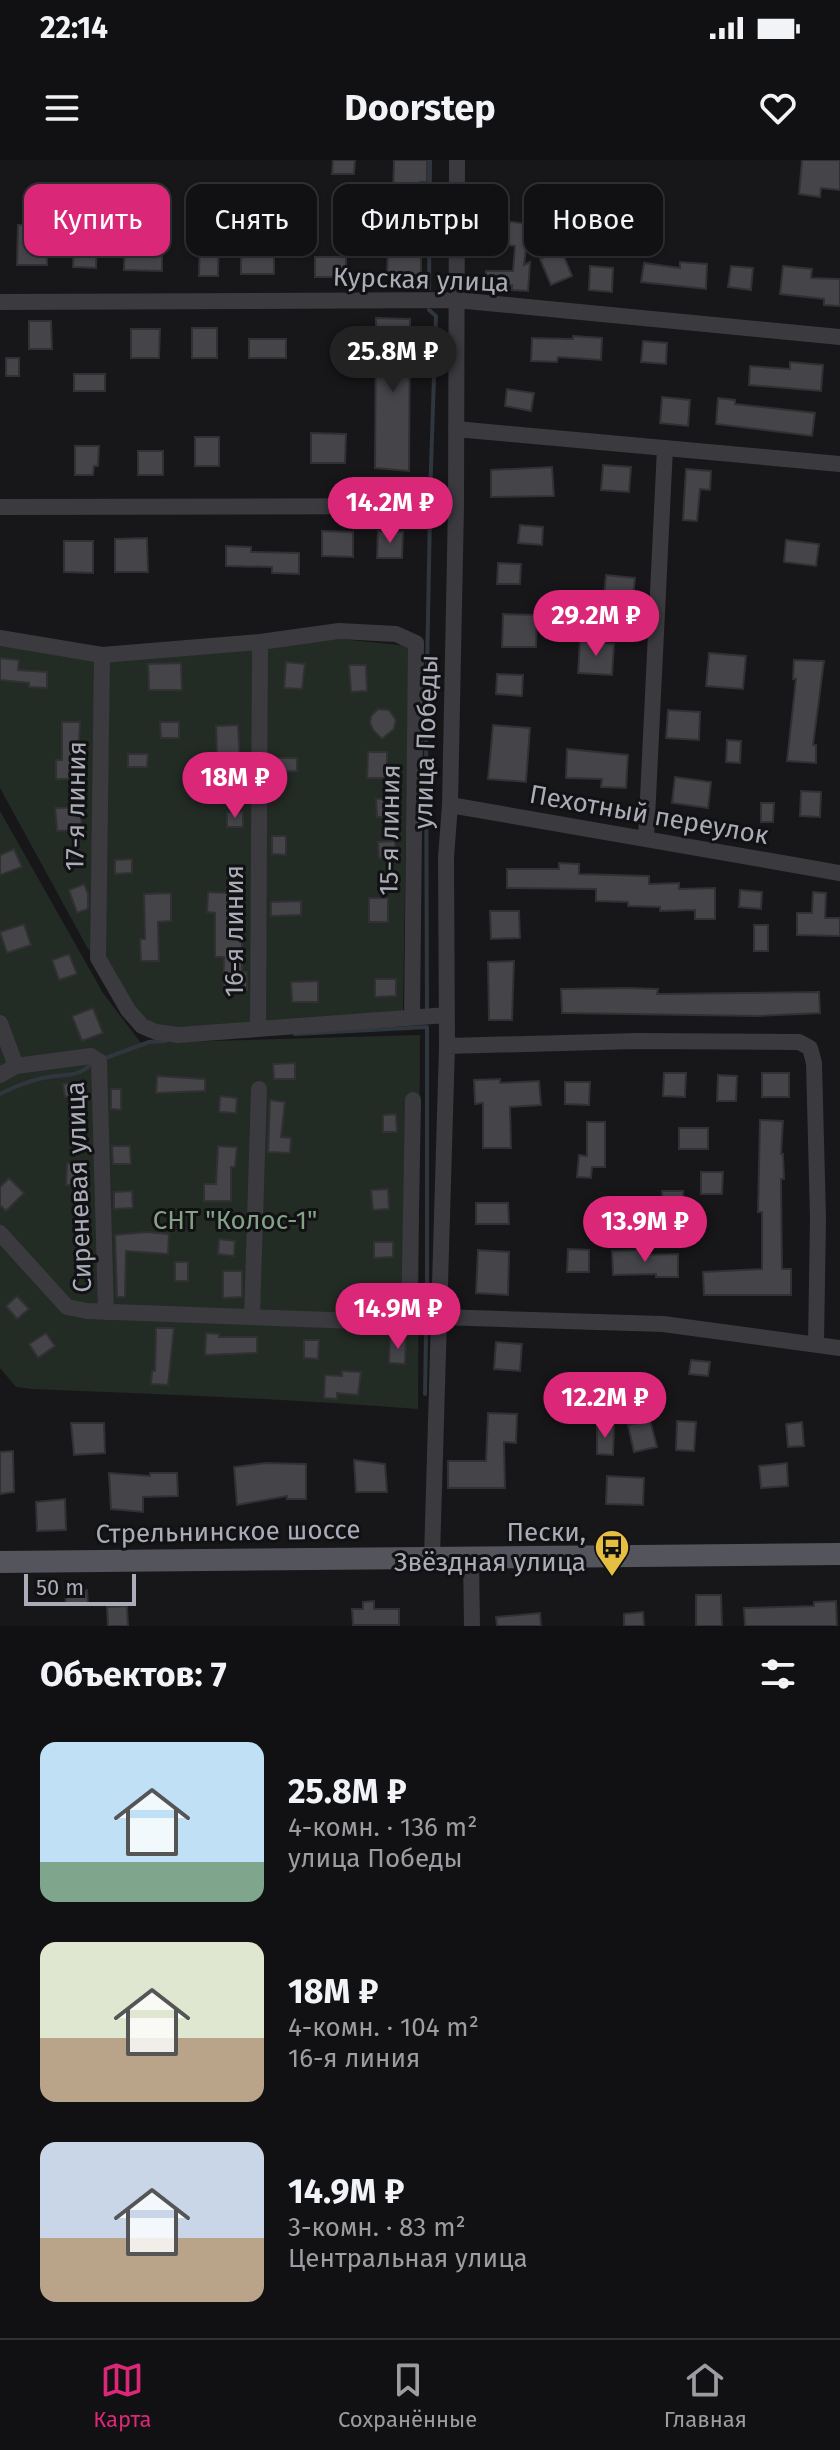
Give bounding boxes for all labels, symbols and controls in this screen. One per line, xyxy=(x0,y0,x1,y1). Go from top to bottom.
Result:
text: 22:14 xyxy=(40,10,108,46)
icon: menu xyxy=(40,86,84,130)
text: Doorstep xyxy=(344,86,496,130)
icon: heart xyxy=(756,86,800,130)
chip: Купить xyxy=(24,184,170,256)
chip: Снять xyxy=(186,184,317,256)
chip: Фильтры xyxy=(333,184,508,256)
chip: Новое xyxy=(524,184,663,256)
street label: Курская улица xyxy=(332,261,510,299)
pin: 25.8M ₽ xyxy=(319,326,467,394)
text: 25.8M ₽ xyxy=(348,336,438,367)
pin: 14.2M ₽ xyxy=(316,477,464,545)
text: 14.2M ₽ xyxy=(346,487,434,518)
pin: 29.2M ₽ xyxy=(522,590,670,658)
text: 29.2M ₽ xyxy=(551,600,641,631)
street label: улица Победы xyxy=(407,654,445,830)
street label: 17-я линия xyxy=(59,741,93,871)
pin: 18M ₽ xyxy=(179,752,291,820)
text: 18M ₽ xyxy=(200,762,270,793)
street label: 15-я линия xyxy=(373,764,407,896)
street label: Пехотный переулок xyxy=(527,779,771,851)
street label: 16-я линия xyxy=(219,865,250,997)
street label: Сиреневая улица xyxy=(60,1081,98,1293)
pin: 13.9M ₽ xyxy=(571,1196,719,1264)
park label: СНТ "Колос-1" xyxy=(153,1205,317,1236)
text: 13.9M ₽ xyxy=(601,1206,689,1237)
pin: 14.9M ₽ xyxy=(324,1283,472,1351)
text: 14.9M ₽ xyxy=(353,1293,443,1324)
pin: 12.2M ₽ xyxy=(531,1372,679,1440)
text: 12.2M ₽ xyxy=(561,1382,649,1413)
street label: Стрельнинское шоссе xyxy=(95,1514,361,1550)
place label: Пески, Звёздная улица xyxy=(394,1517,586,1578)
bus stop icon: Пески, Звёздная улица xyxy=(593,1528,631,1578)
scale bar xyxy=(24,1570,136,1606)
text: 50 m xyxy=(36,1574,84,1601)
icon: filters xyxy=(756,1652,800,1696)
text: Объектов: 7 xyxy=(40,1654,227,1695)
text: 25.8M ₽ xyxy=(288,1771,407,1812)
icon: home xyxy=(104,1774,200,1870)
text: 4-комн. · 136 m² xyxy=(288,1812,477,1843)
text: улица Победы xyxy=(288,1843,463,1874)
text: 18M ₽ xyxy=(288,1971,379,2012)
icon: home xyxy=(104,1974,200,2070)
text: 4-комн. · 104 m² xyxy=(288,2012,479,2043)
text: 16-я линия xyxy=(288,2043,420,2074)
text: 14.9M ₽ xyxy=(288,2171,404,2212)
icon: home xyxy=(104,2174,200,2270)
text: 3-комн. · 83 m² xyxy=(288,2212,466,2243)
text: Центральная улица xyxy=(288,2243,528,2274)
tab: Карта xyxy=(93,2358,152,2433)
tab: Сохранённые xyxy=(338,2358,477,2433)
tab: Главная xyxy=(664,2358,747,2433)

